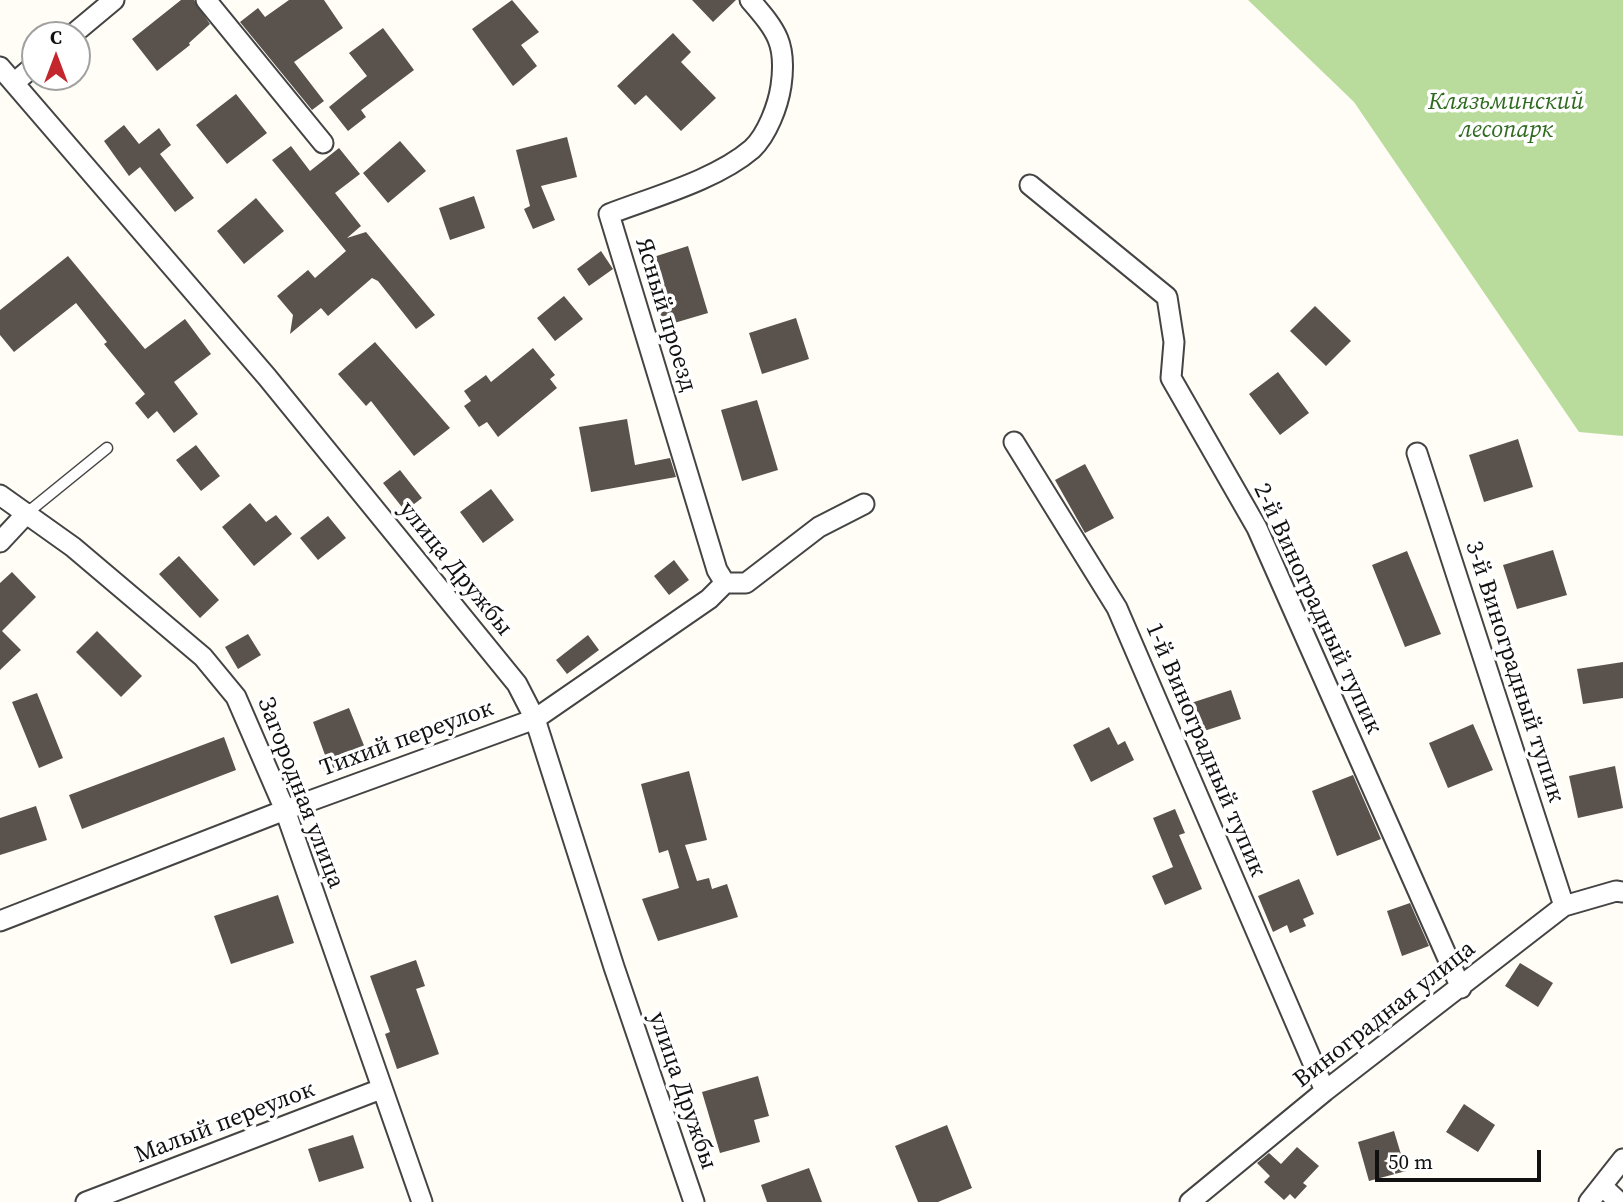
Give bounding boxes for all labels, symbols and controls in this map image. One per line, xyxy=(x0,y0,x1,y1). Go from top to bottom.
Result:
north arrow xyxy=(21,21,91,91)
text: С xyxy=(50,24,62,50)
park label: Клязьминский лесопарк xyxy=(1428,89,1584,145)
street label: Ясный проезд xyxy=(628,235,702,395)
street label: 2-й Виноградный тупик xyxy=(1246,479,1388,739)
street label: улица Дружбы xyxy=(392,496,518,642)
street label: 3-й Виноградный тупик xyxy=(1458,538,1570,806)
street label: 1-й Виноградный тупик xyxy=(1138,619,1272,881)
street label: Загородная улица xyxy=(250,693,350,893)
street label: Тихий переулок xyxy=(316,694,498,784)
street label: Виноградная улица xyxy=(1288,935,1482,1095)
street label: улица Дружбы xyxy=(642,1008,722,1174)
street label: Малый переулок xyxy=(131,1075,319,1171)
scale bar xyxy=(1378,1136,1544,1180)
text: 50 m xyxy=(1388,1147,1433,1176)

